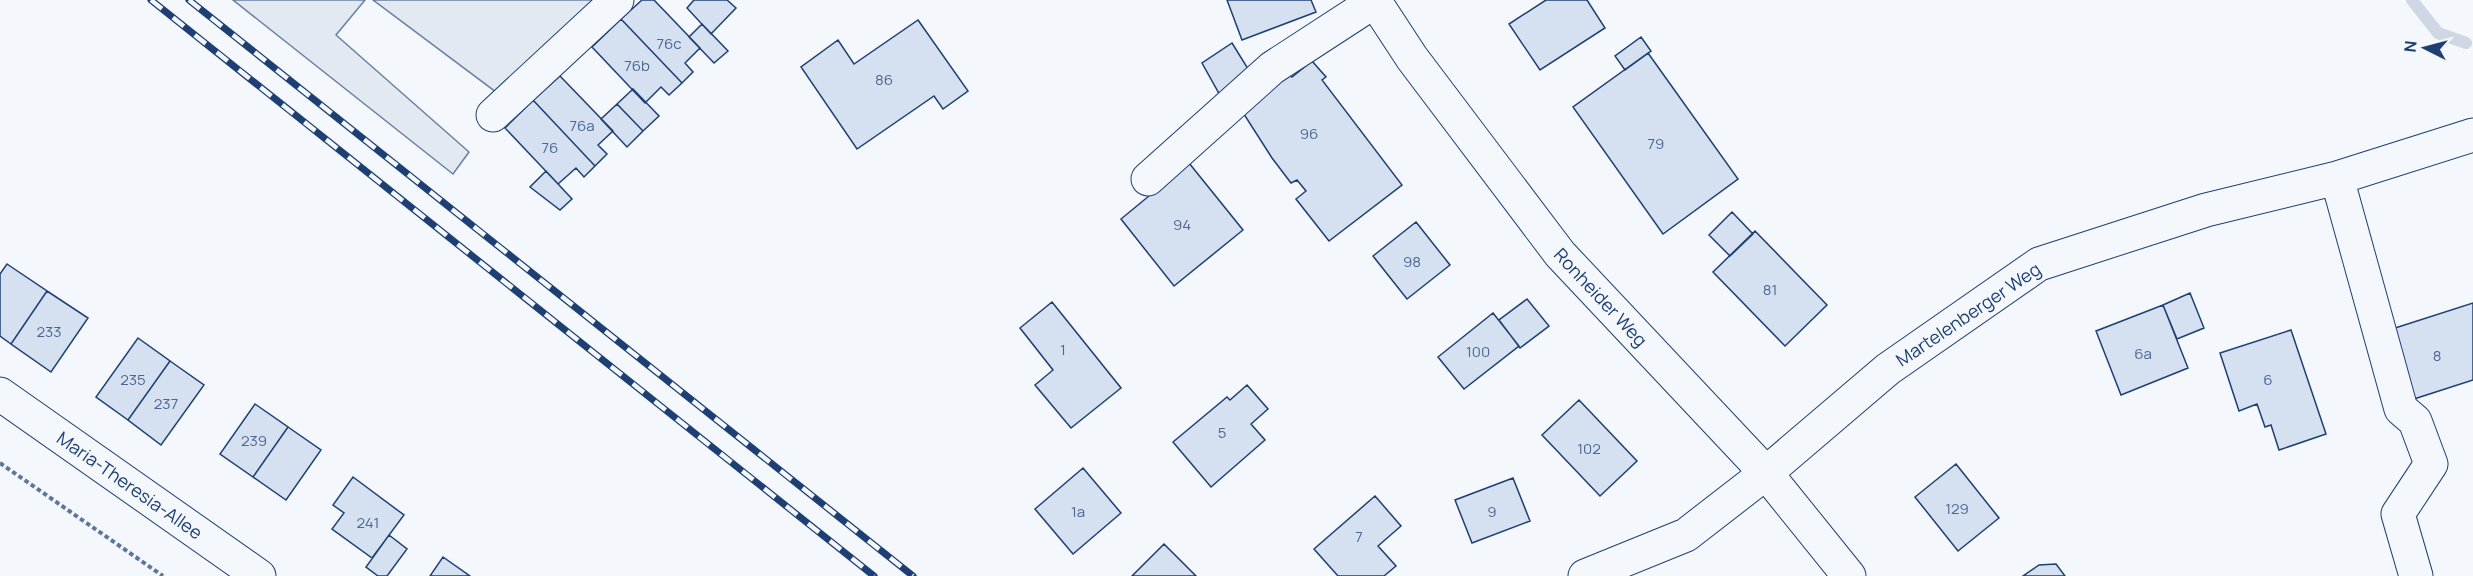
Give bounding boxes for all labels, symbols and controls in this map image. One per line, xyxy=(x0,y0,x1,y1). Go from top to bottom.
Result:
north arrow xyxy=(2395,18,2455,78)
house number: 76c xyxy=(656,33,682,54)
text: N xyxy=(2399,40,2422,53)
house number: 76b xyxy=(624,55,650,76)
house number: 86 xyxy=(875,69,893,90)
house number: 76a xyxy=(569,115,595,136)
house number: 96 xyxy=(1300,123,1318,144)
house number: 79 xyxy=(1648,133,1664,154)
house number: 76 xyxy=(542,137,558,158)
house number: 94 xyxy=(1173,214,1191,235)
street label: Ronheider Weg xyxy=(1549,243,1653,351)
house number: 98 xyxy=(1403,251,1421,272)
street label: Martelenberger Weg xyxy=(1891,257,2045,371)
house number: 81 xyxy=(1763,279,1777,300)
house number: 233 xyxy=(36,321,62,342)
house number: 1 xyxy=(1060,339,1066,360)
house number: 100 xyxy=(1466,341,1490,362)
house number: 6a xyxy=(2134,343,2152,364)
house number: 8 xyxy=(2433,345,2441,366)
house number: 235 xyxy=(120,369,146,390)
house number: 6 xyxy=(2263,369,2273,390)
house number: 237 xyxy=(154,393,178,414)
house number: 5 xyxy=(1218,422,1226,443)
street label: Maria-Theresia-Allee xyxy=(52,426,208,544)
house number: 239 xyxy=(241,430,267,451)
house number: 102 xyxy=(1577,438,1601,459)
house number: 129 xyxy=(1945,498,1969,519)
house number: 1a xyxy=(1071,501,1085,522)
house number: 9 xyxy=(1487,501,1497,522)
house number: 241 xyxy=(357,512,379,533)
house number: 7 xyxy=(1355,526,1363,547)

